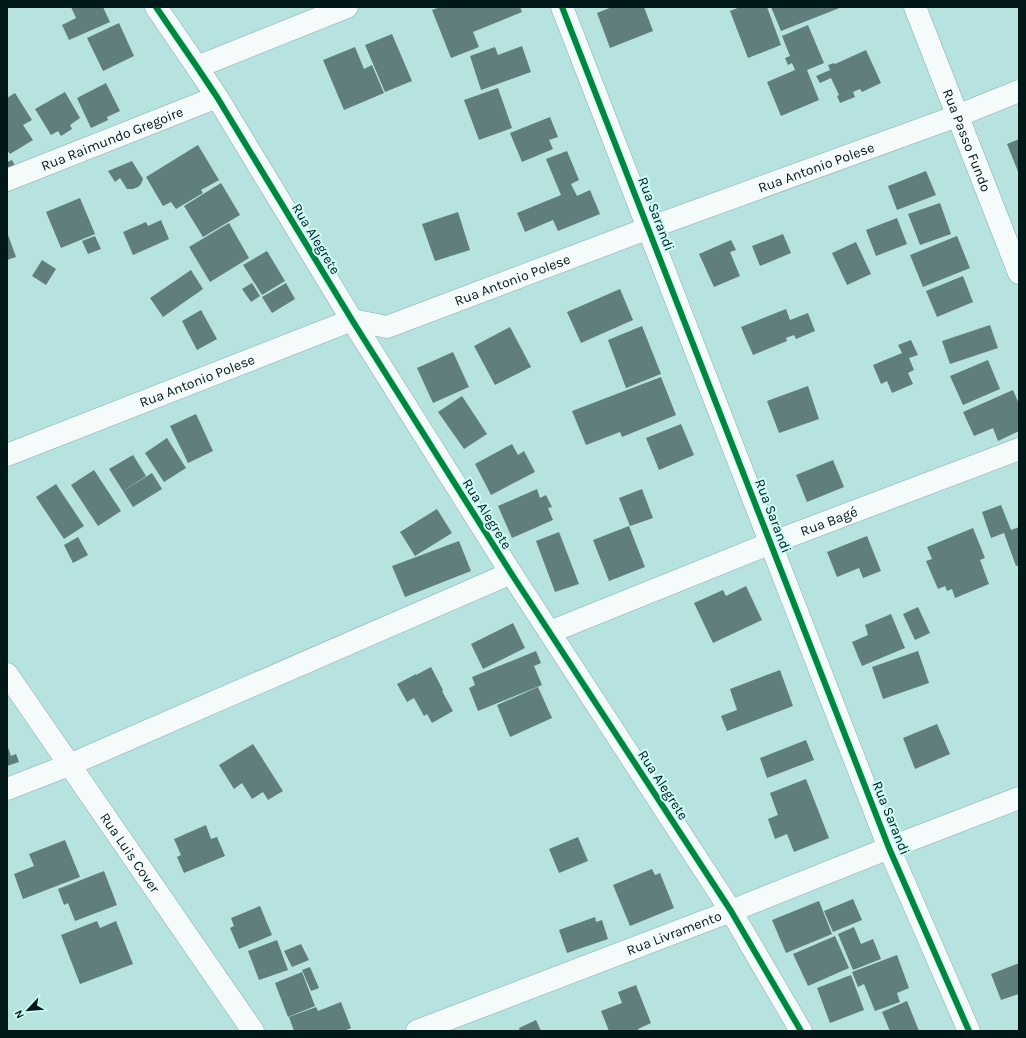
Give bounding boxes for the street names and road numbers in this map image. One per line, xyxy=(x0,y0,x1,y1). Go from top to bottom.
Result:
street label: Rua Passo Fundo xyxy=(939,86,995,194)
street label: Rua Raimundo Gregoire xyxy=(39,103,186,174)
street label: Rua Antonio Polese xyxy=(756,138,876,196)
street label: Rua Sarandi xyxy=(634,175,678,253)
street label: Rua Alegrete xyxy=(288,200,344,278)
street label: Rua Antonio Polese xyxy=(452,250,572,309)
street label: Rua Antonio Polese xyxy=(137,350,257,411)
street label: Rua Alegrete xyxy=(459,476,515,552)
street label: Rua Sarandi xyxy=(751,477,795,555)
street label: Rua Bagé xyxy=(798,503,860,540)
street label: Rua Alegrete xyxy=(634,747,692,823)
street label: Rua Sarandi xyxy=(869,779,913,857)
street label: Rua Luis Cover xyxy=(97,809,164,897)
street label: Rua Livramento xyxy=(624,907,724,959)

